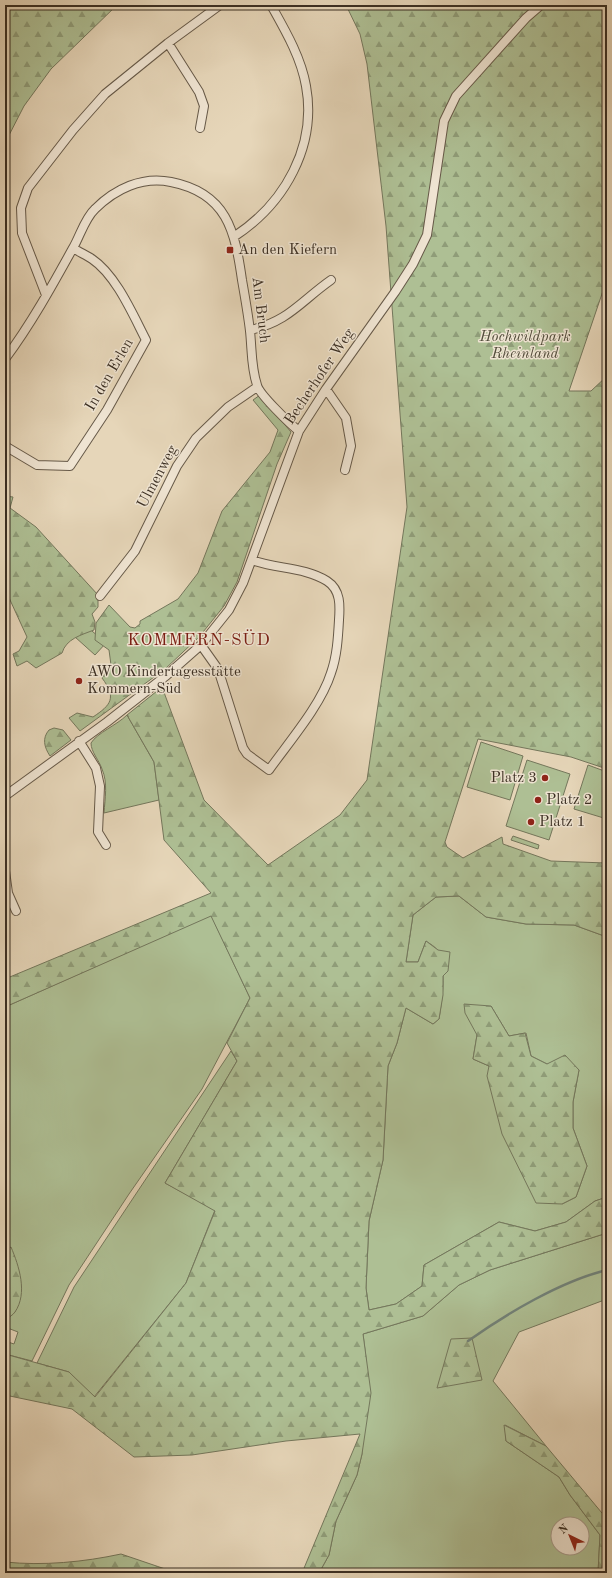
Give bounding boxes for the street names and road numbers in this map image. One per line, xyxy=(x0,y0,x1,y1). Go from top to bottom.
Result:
street label: Am Bruch xyxy=(248,276,272,344)
street label: Becherhofer Weg xyxy=(282,326,358,428)
street label: In den Erlen xyxy=(83,336,137,414)
street label: Ulmenweg xyxy=(135,443,181,511)

